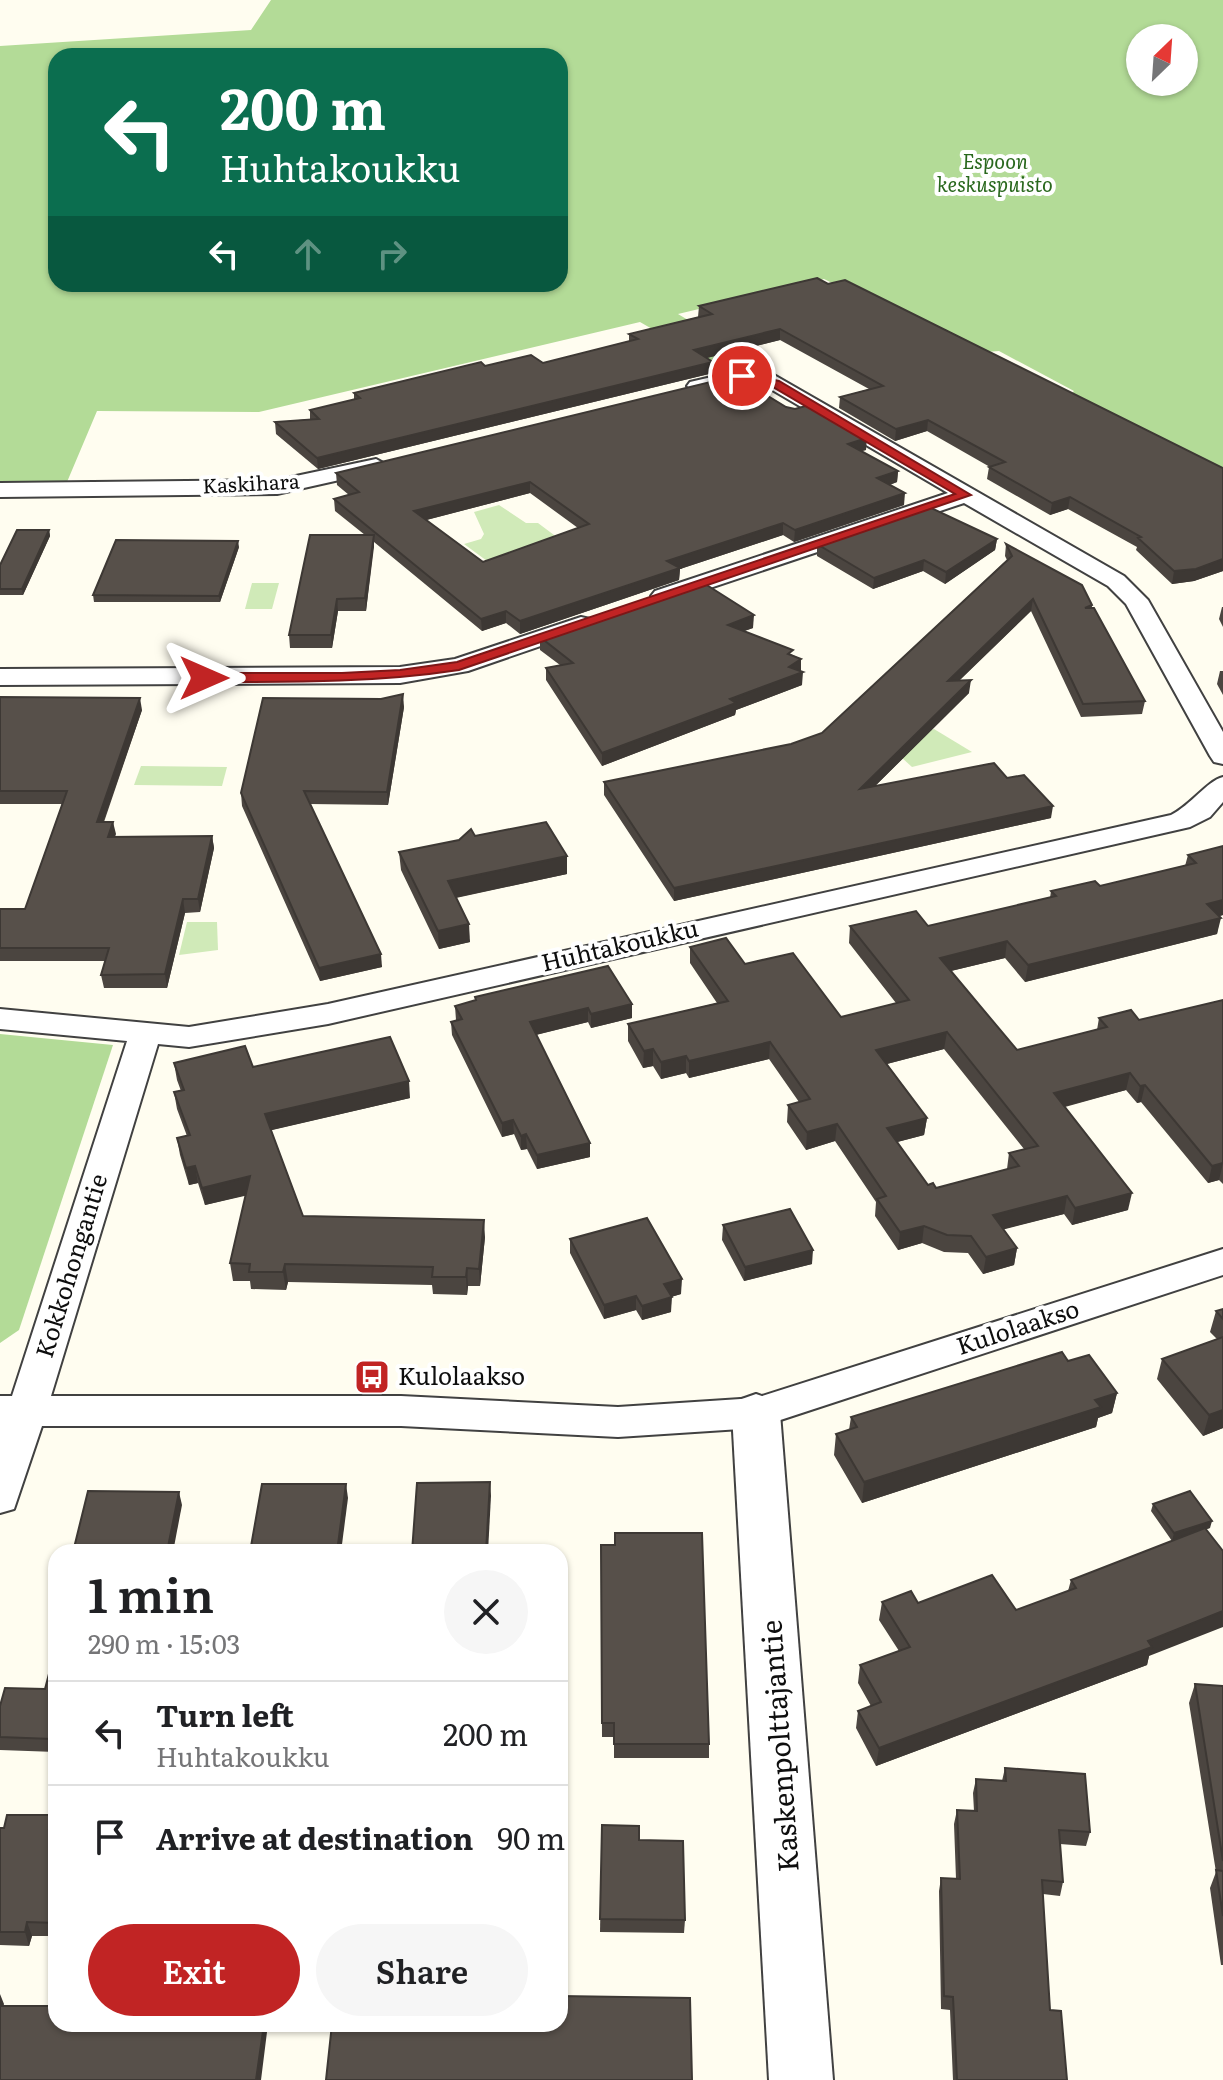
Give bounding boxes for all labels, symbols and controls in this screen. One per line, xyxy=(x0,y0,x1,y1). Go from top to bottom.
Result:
north arrow xyxy=(1126,24,1198,96)
map controls xyxy=(1126,24,1198,96)
text: 200 m xyxy=(220,64,386,147)
icon: left xyxy=(88,80,192,184)
text: Huhtakoukku xyxy=(220,140,460,193)
park label: Espoon keskuspuisto xyxy=(937,145,1053,198)
icon: left xyxy=(202,232,246,276)
icon: ahead xyxy=(286,232,330,276)
icon: right xyxy=(370,232,414,276)
pin xyxy=(708,342,776,410)
icon: arrive xyxy=(720,354,764,398)
street label: Kaskihara xyxy=(202,464,300,500)
position arrow xyxy=(162,636,246,720)
street label: Huhtakoukku xyxy=(537,908,701,979)
street label: Kokkohongantie xyxy=(25,1169,114,1362)
street label: Kulolaakso xyxy=(951,1289,1083,1362)
place label: Kulolaakso xyxy=(398,1357,525,1392)
bus stop icon: Kulolaakso xyxy=(353,1358,391,1396)
text: 1 min xyxy=(88,1557,214,1628)
button: close xyxy=(444,1570,528,1654)
street label: Kaskenpolttajantie xyxy=(748,1619,808,1874)
text: 290 m · 15:03 xyxy=(88,1623,240,1662)
text: Turn left xyxy=(156,1692,294,1736)
icon: left xyxy=(88,1711,132,1755)
text: 200 m xyxy=(443,1711,528,1755)
text: Huhtakoukku xyxy=(156,1736,330,1775)
icon: arrive xyxy=(88,1815,132,1859)
text: Arrive at destination xyxy=(156,1815,473,1859)
text: 90 m xyxy=(497,1815,565,1859)
button: Exit xyxy=(88,1924,300,2016)
button: Share xyxy=(316,1924,528,2016)

